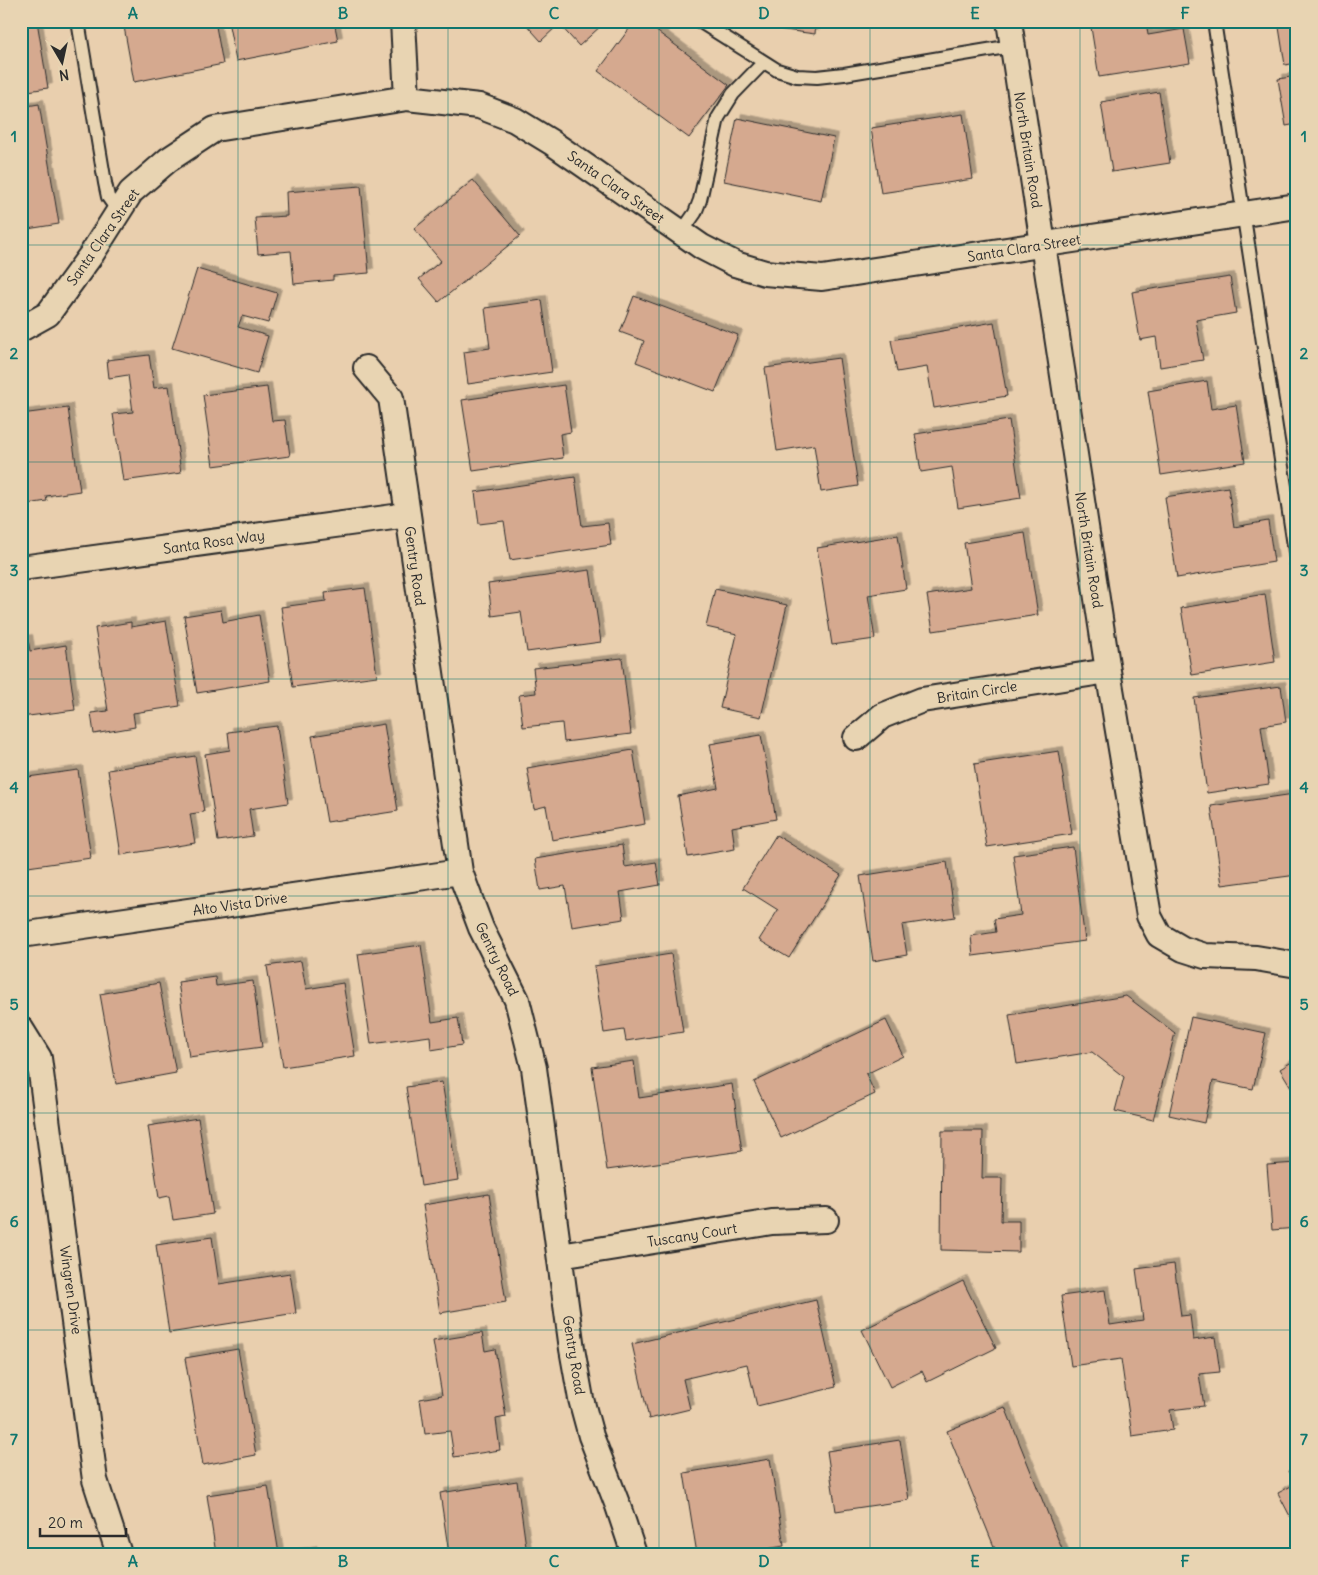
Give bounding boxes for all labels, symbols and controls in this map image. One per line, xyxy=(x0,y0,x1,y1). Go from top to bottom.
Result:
text: A xyxy=(128,3,138,23)
text: B xyxy=(338,3,349,23)
text: C xyxy=(549,3,560,23)
text: D xyxy=(758,3,770,23)
text: E xyxy=(970,3,980,23)
text: F xyxy=(1180,3,1190,23)
north arrow xyxy=(38,38,88,88)
text: N xyxy=(58,65,70,84)
street label: North Britain Road xyxy=(1010,91,1046,209)
text: 1 xyxy=(11,126,17,146)
text: 1 xyxy=(1301,126,1307,146)
street label: Santa Clara Street xyxy=(564,147,668,227)
street label: Santa Clara Street xyxy=(63,185,143,289)
street label: Santa Clara Street xyxy=(966,230,1082,266)
text: 2 xyxy=(10,343,19,363)
text: 2 xyxy=(1300,343,1309,363)
street label: North Britain Road xyxy=(1071,491,1107,609)
street label: Gentry Road xyxy=(401,525,429,607)
street label: Santa Rosa Way xyxy=(162,526,266,558)
text: 3 xyxy=(9,560,19,580)
text: 3 xyxy=(1299,560,1309,580)
street label: Britain Circle xyxy=(936,677,1018,707)
text: 4 xyxy=(9,777,19,797)
text: 4 xyxy=(1299,777,1309,797)
street label: Alto Vista Drive xyxy=(191,888,289,920)
street label: Gentry Road xyxy=(471,919,523,999)
text: 5 xyxy=(9,994,19,1014)
text: 5 xyxy=(1299,994,1309,1014)
text: 6 xyxy=(9,1211,19,1231)
text: 6 xyxy=(1299,1211,1309,1231)
street label: Tuscany Court xyxy=(646,1219,739,1251)
street label: Wingren Drive xyxy=(56,1245,86,1335)
street label: Gentry Road xyxy=(559,1314,589,1396)
text: 7 xyxy=(10,1429,18,1449)
text: 7 xyxy=(1300,1429,1308,1449)
scale bar xyxy=(40,1505,126,1537)
text: 20 m xyxy=(48,1513,83,1532)
text: A xyxy=(128,1551,138,1571)
text: B xyxy=(338,1551,349,1571)
text: C xyxy=(549,1551,560,1571)
text: D xyxy=(758,1551,770,1571)
text: E xyxy=(970,1551,980,1571)
text: F xyxy=(1180,1551,1190,1571)

